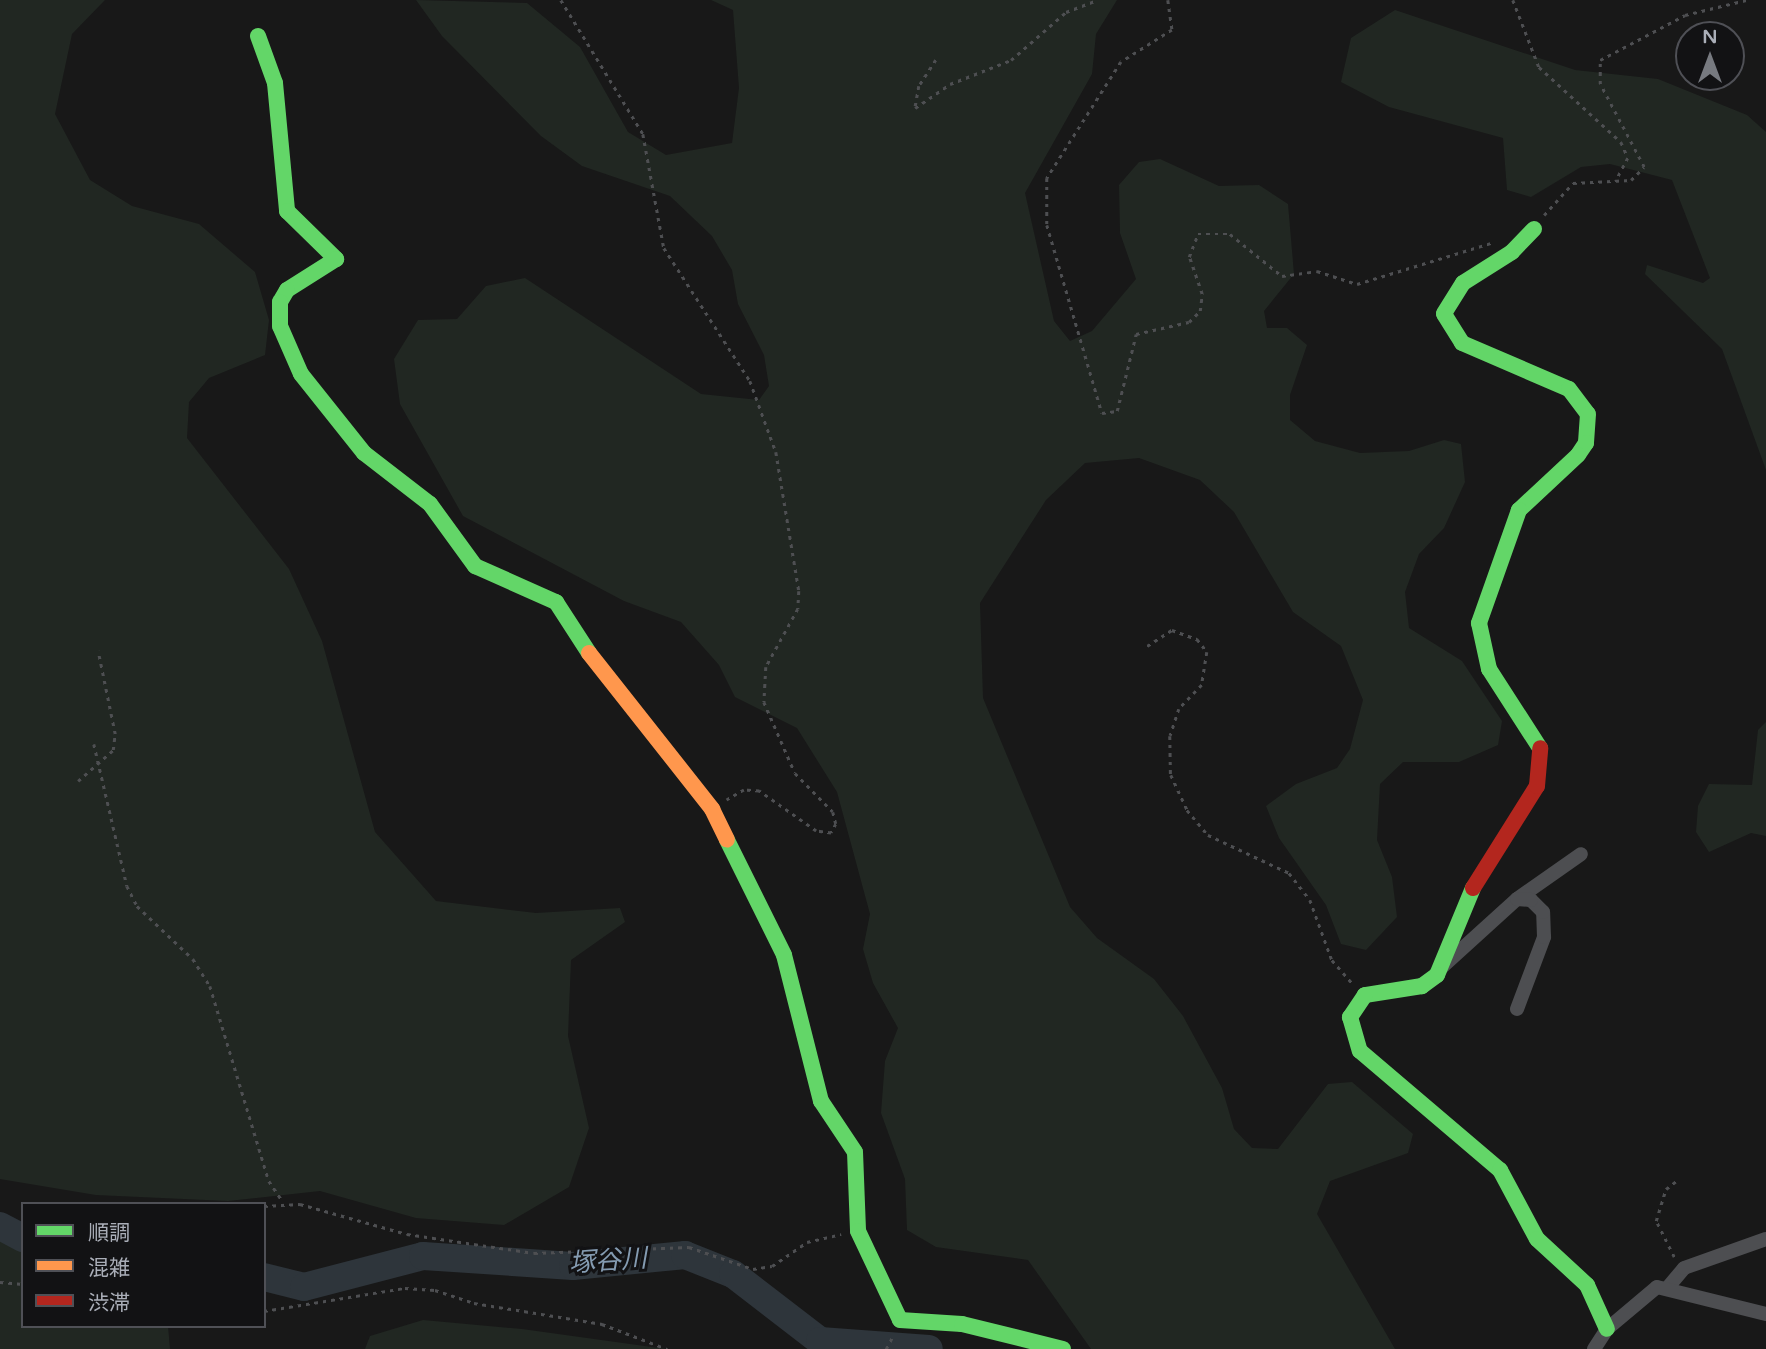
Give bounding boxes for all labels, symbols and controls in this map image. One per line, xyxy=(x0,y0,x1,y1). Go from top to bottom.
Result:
north arrow xyxy=(1675,21,1745,91)
text: N xyxy=(1702,26,1718,48)
legend xyxy=(21,1202,266,1328)
text: 順調 xyxy=(88,1221,130,1246)
water label: 塚谷川 xyxy=(568,1243,648,1279)
text: 混雑 xyxy=(88,1256,130,1281)
text: 渋滞 xyxy=(88,1291,130,1316)

